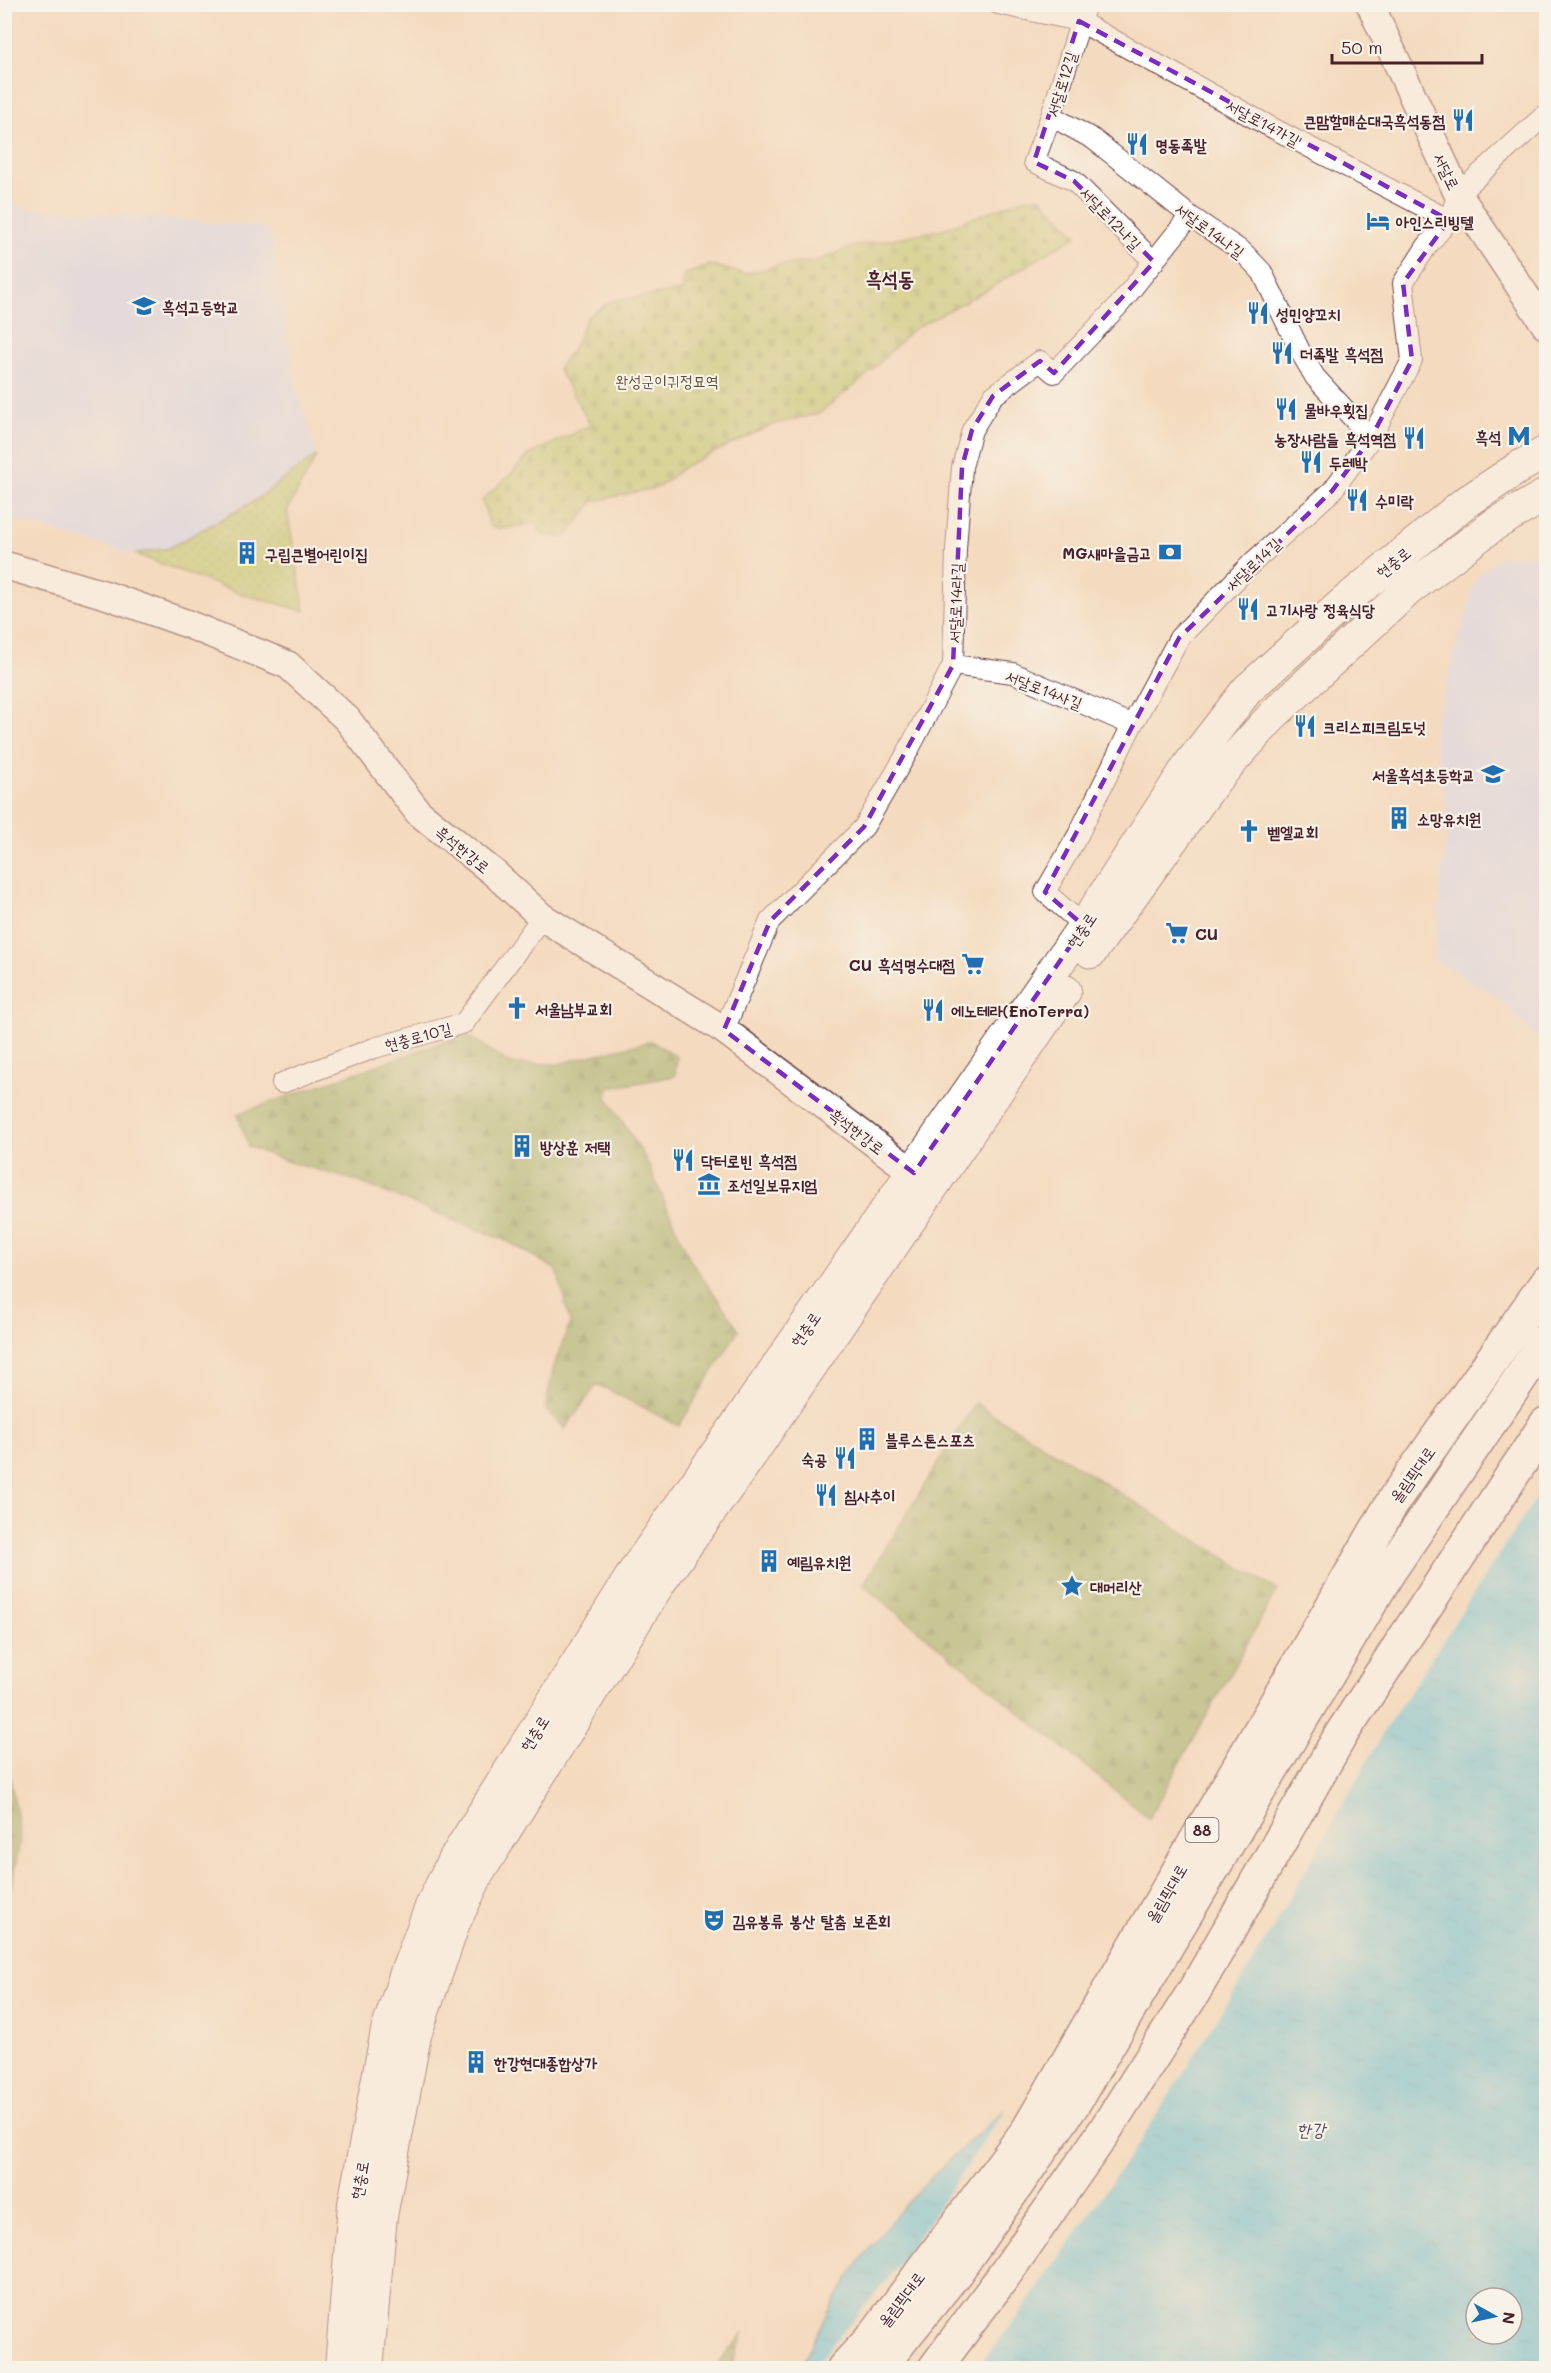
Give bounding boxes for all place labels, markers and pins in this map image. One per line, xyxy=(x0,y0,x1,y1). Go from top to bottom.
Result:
restaurant icon: 큰맘할매순대국흑석동점 xyxy=(1450,107,1476,133)
place label: 큰맘할매순대국흑석동점 xyxy=(1303,110,1445,131)
restaurant icon: 명동족발 xyxy=(1124,131,1150,157)
place label: 명동족발 xyxy=(1155,134,1207,155)
hotel icon: 아인스리빙텔 xyxy=(1365,208,1391,234)
place label: 아인스리빙텔 xyxy=(1395,211,1474,232)
school or university icon: 흑석고등학교 xyxy=(131,293,157,319)
place label: 흑석고등학교 xyxy=(162,296,239,317)
restaurant icon: 성민양꼬치 xyxy=(1245,300,1271,326)
place label: 성민양꼬치 xyxy=(1276,303,1341,324)
restaurant icon: 더족발 흑석점 xyxy=(1269,340,1295,366)
place label: 더족발 흑석점 xyxy=(1300,343,1383,364)
restaurant icon: 물바우횟집 xyxy=(1273,396,1299,422)
place label: 물바우횟집 xyxy=(1304,399,1368,420)
metro station icon: 흑석 xyxy=(1506,423,1532,449)
restaurant icon: 농장사람들 흑석역점 xyxy=(1401,425,1427,451)
place label: 흑석 xyxy=(1475,426,1501,447)
place label: 농장사람들 흑석역점 xyxy=(1274,428,1396,449)
restaurant icon: 두레박 xyxy=(1298,449,1324,475)
place label: 두레박 xyxy=(1329,452,1368,473)
restaurant icon: 수미락 xyxy=(1344,487,1370,513)
place label: 수미락 xyxy=(1375,490,1414,511)
bank icon: MG새마을금고 xyxy=(1157,539,1183,565)
building icon: 구립큰별어린이집 xyxy=(234,540,260,566)
place label: MG새마을금고 xyxy=(1062,542,1152,563)
place label: 구립큰별어린이집 xyxy=(265,543,368,564)
restaurant icon: 고기사랑 정육식당 xyxy=(1235,596,1261,622)
place label: 고기사랑 정육식당 xyxy=(1266,599,1375,620)
restaurant icon: 크리스피크림도넛 xyxy=(1292,713,1318,739)
place label: 크리스피크림도넛 xyxy=(1323,716,1426,737)
school or university icon: 서울흑석초등학교 xyxy=(1480,761,1506,787)
place label: 서울흑석초등학교 xyxy=(1372,764,1475,785)
building icon: 소망유치원 xyxy=(1386,805,1412,831)
place label: 소망유치원 xyxy=(1417,808,1482,829)
church icon: 벧엘교회 xyxy=(1236,818,1262,844)
place label: 벧엘교회 xyxy=(1267,821,1319,842)
supermarket icon: CU xyxy=(1164,920,1190,946)
place label: CU xyxy=(1195,923,1218,944)
supermarket icon: CU 흑석명수대점 xyxy=(960,951,986,977)
place label: CU 흑석명수대점 xyxy=(849,954,955,975)
church icon: 서울남부교회 xyxy=(504,995,530,1021)
restaurant icon: 에노테라(EnoTerra) xyxy=(920,997,946,1023)
place label: 서울남부교회 xyxy=(535,998,612,1019)
place label: 에노테라(EnoTerra) xyxy=(951,1000,1089,1021)
building icon: 방상훈 저택 xyxy=(509,1133,535,1159)
place label: 방상훈 저택 xyxy=(540,1136,610,1157)
restaurant icon: 닥터로빈 흑석점 xyxy=(670,1147,696,1173)
place label: 닥터로빈 흑석점 xyxy=(701,1150,797,1171)
museum icon: 조선일보뮤지엄 xyxy=(696,1171,722,1197)
place label: 조선일보뮤지엄 xyxy=(727,1174,817,1195)
building icon: 블루스톤스포츠 xyxy=(854,1426,880,1452)
place label: 블루스톤스포츠 xyxy=(885,1429,975,1450)
restaurant icon: 숙공 xyxy=(832,1445,858,1471)
place label: 숙공 xyxy=(801,1448,827,1469)
restaurant icon: 침사추이 xyxy=(813,1482,839,1508)
place label: 침사추이 xyxy=(844,1485,896,1506)
building icon: 예림유치원 xyxy=(756,1548,782,1574)
place label: 예림유치원 xyxy=(787,1551,852,1572)
place icon: 대머리산 xyxy=(1059,1573,1085,1599)
place label: 대머리산 xyxy=(1090,1576,1142,1597)
theatre icon: 김유봉류 봉산 탈춤 보존회 xyxy=(701,1907,727,1933)
place label: 김유봉류 봉산 탈춤 보존회 xyxy=(732,1910,891,1931)
building icon: 한강현대종합상가 xyxy=(463,2049,489,2075)
place label: 한강현대종합상가 xyxy=(493,2052,597,2073)

